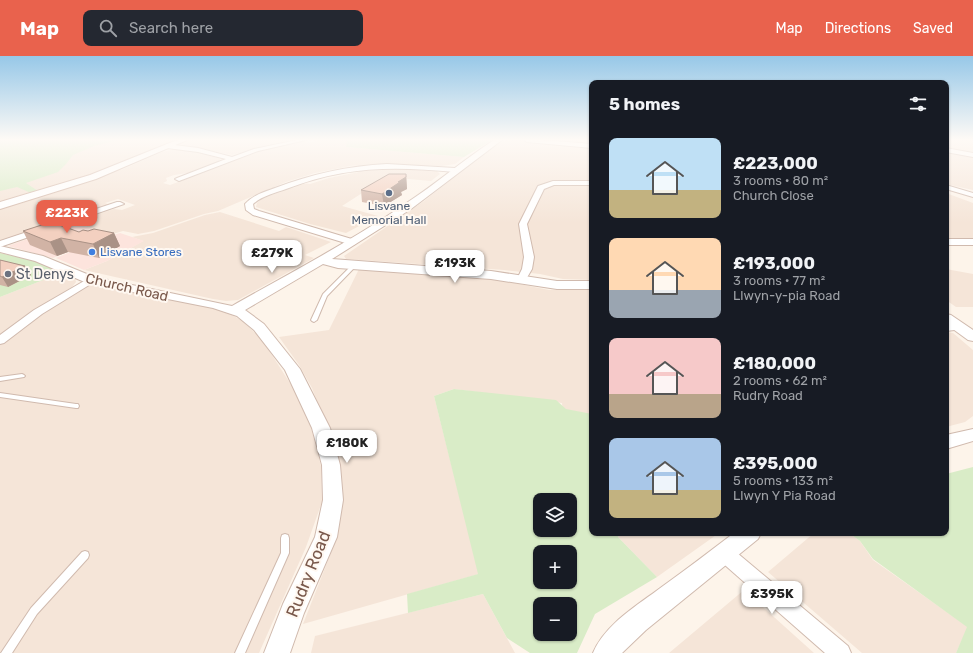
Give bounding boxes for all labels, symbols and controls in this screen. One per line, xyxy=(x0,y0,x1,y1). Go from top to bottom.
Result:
search box xyxy=(83,10,363,46)
text: Map xyxy=(20,17,59,40)
icon: search xyxy=(97,17,119,39)
text: Search here xyxy=(129,19,213,37)
text: Map xyxy=(776,20,803,37)
text: Directions xyxy=(825,20,891,37)
text: Saved xyxy=(913,20,953,37)
icon: filters xyxy=(907,93,929,115)
text: 5 homes xyxy=(609,94,680,114)
text: £223,000 xyxy=(733,153,818,173)
icon: home xyxy=(641,154,689,202)
text: 3 rooms · 80 m² xyxy=(733,173,828,188)
marker: Lisvane Memorial Hall xyxy=(384,188,394,198)
text: Church Close xyxy=(733,188,814,203)
place label: Lisvane Memorial Hall xyxy=(352,199,426,227)
pin: £223K xyxy=(39,200,95,234)
text: £223K xyxy=(45,205,89,220)
pin: £279K xyxy=(244,240,300,274)
place label: Lisvane Stores xyxy=(100,245,182,259)
text: £279K xyxy=(251,245,293,260)
marker: Lisvane Stores xyxy=(87,247,97,257)
pin: £193K xyxy=(427,250,483,284)
text: £193,000 xyxy=(733,253,815,273)
icon: home xyxy=(641,254,689,302)
text: £193K xyxy=(434,255,476,270)
place label: St Denys xyxy=(16,266,74,283)
marker: St Denys xyxy=(3,269,13,279)
street label: Church Road xyxy=(84,270,170,305)
text: 3 rooms · 77 m² xyxy=(733,273,825,288)
text: Llwyn-y-pia Road xyxy=(733,288,840,303)
text: £180,000 xyxy=(733,353,816,373)
icon: home xyxy=(641,354,689,402)
text: 2 rooms · 62 m² xyxy=(733,373,827,388)
text: Rudry Road xyxy=(733,388,803,403)
pin: £180K xyxy=(319,430,375,464)
text: £180K xyxy=(326,435,368,450)
text: £395,000 xyxy=(733,453,818,473)
icon: home xyxy=(641,454,689,502)
text: 5 rooms · 133 m² xyxy=(733,473,833,488)
text: Llwyn Y Pia Road xyxy=(733,488,836,503)
map controls xyxy=(533,493,577,641)
button: layers xyxy=(533,493,577,537)
street label: Rudry Road xyxy=(282,528,334,620)
button: + xyxy=(533,545,577,589)
pin: £395K xyxy=(744,581,800,615)
text: £395K xyxy=(750,586,794,601)
button: − xyxy=(533,597,577,641)

